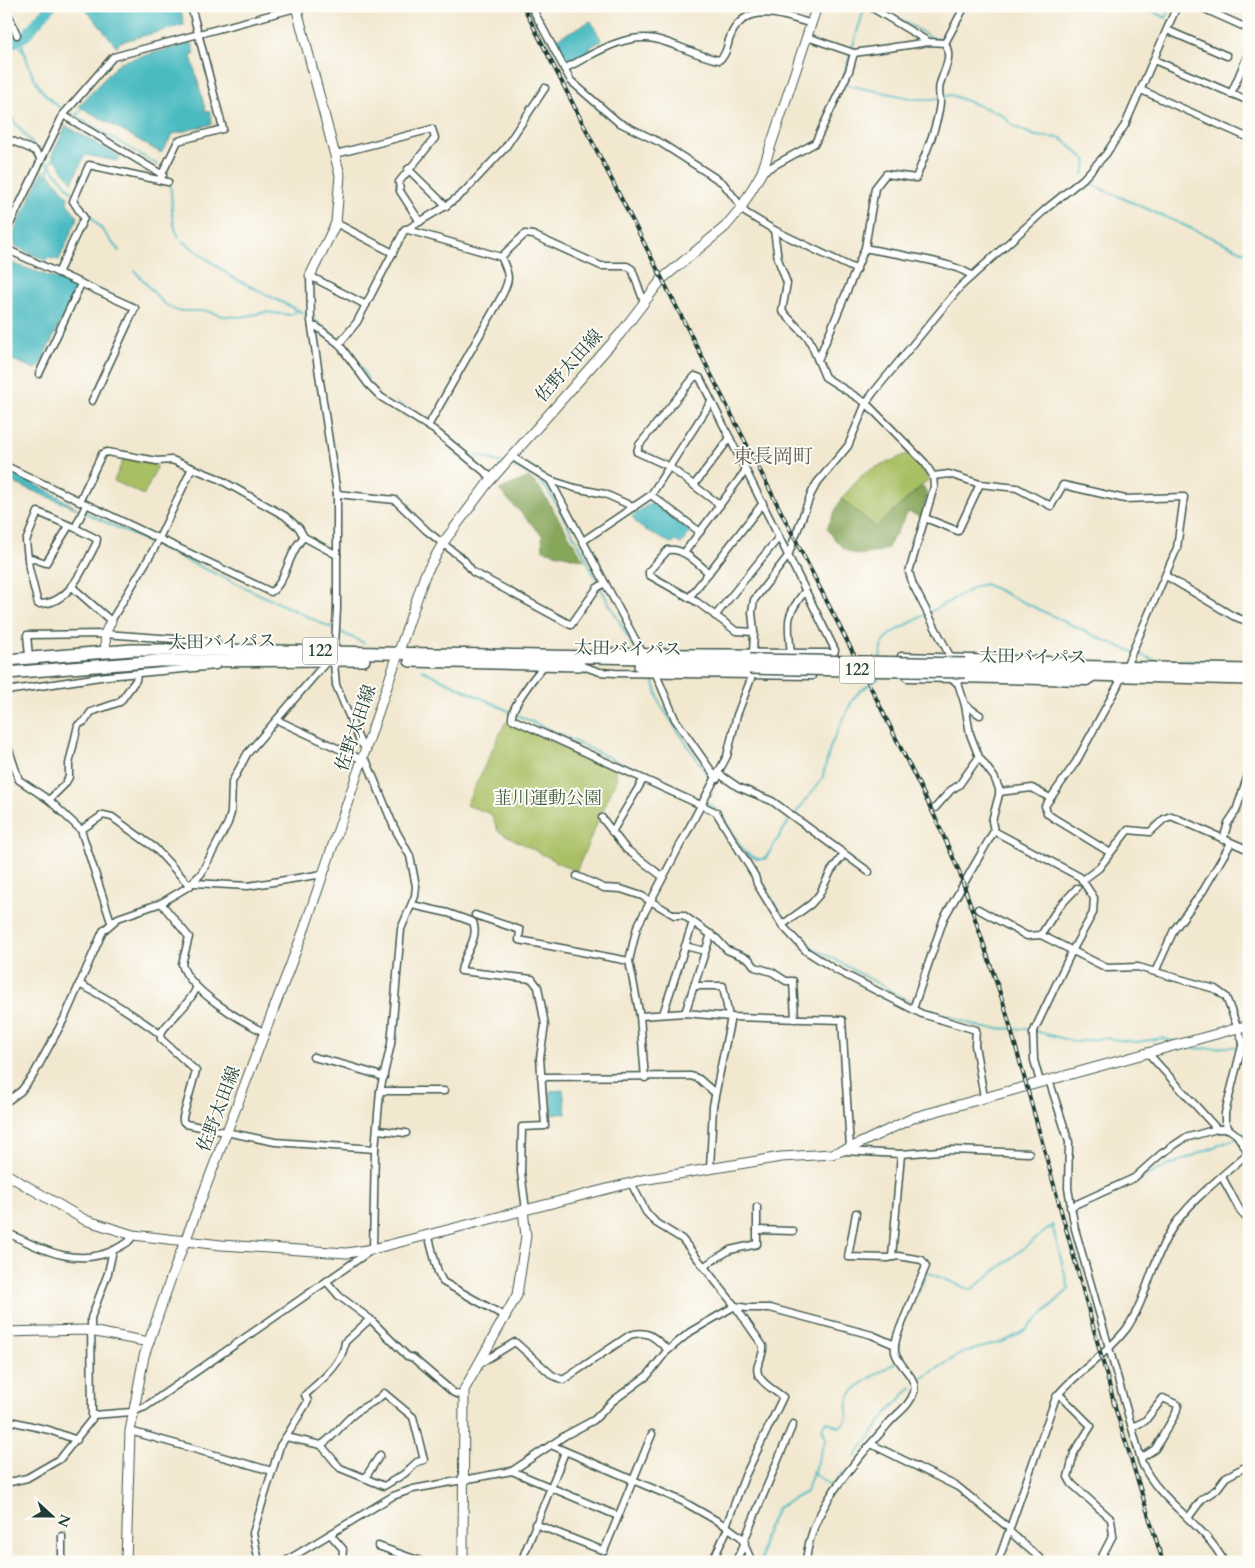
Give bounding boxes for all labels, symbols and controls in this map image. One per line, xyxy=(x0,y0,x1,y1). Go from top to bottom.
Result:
street label: 佐野太田線 xyxy=(530,324,608,408)
district label: 東長岡町 xyxy=(733,443,813,470)
street label: 太田バイパス xyxy=(168,629,276,655)
street label: 太田バイパス xyxy=(574,636,682,662)
road number: 122 xyxy=(302,637,338,664)
street label: 太田バイパス xyxy=(979,644,1087,670)
road number: 122 xyxy=(840,656,874,684)
street label: 佐野太田線 xyxy=(330,681,382,775)
park label: 韮川運動公園 xyxy=(494,786,602,811)
street label: 佐野太田線 xyxy=(191,1063,247,1155)
north arrow xyxy=(28,1490,78,1540)
text: N xyxy=(53,1511,75,1530)

